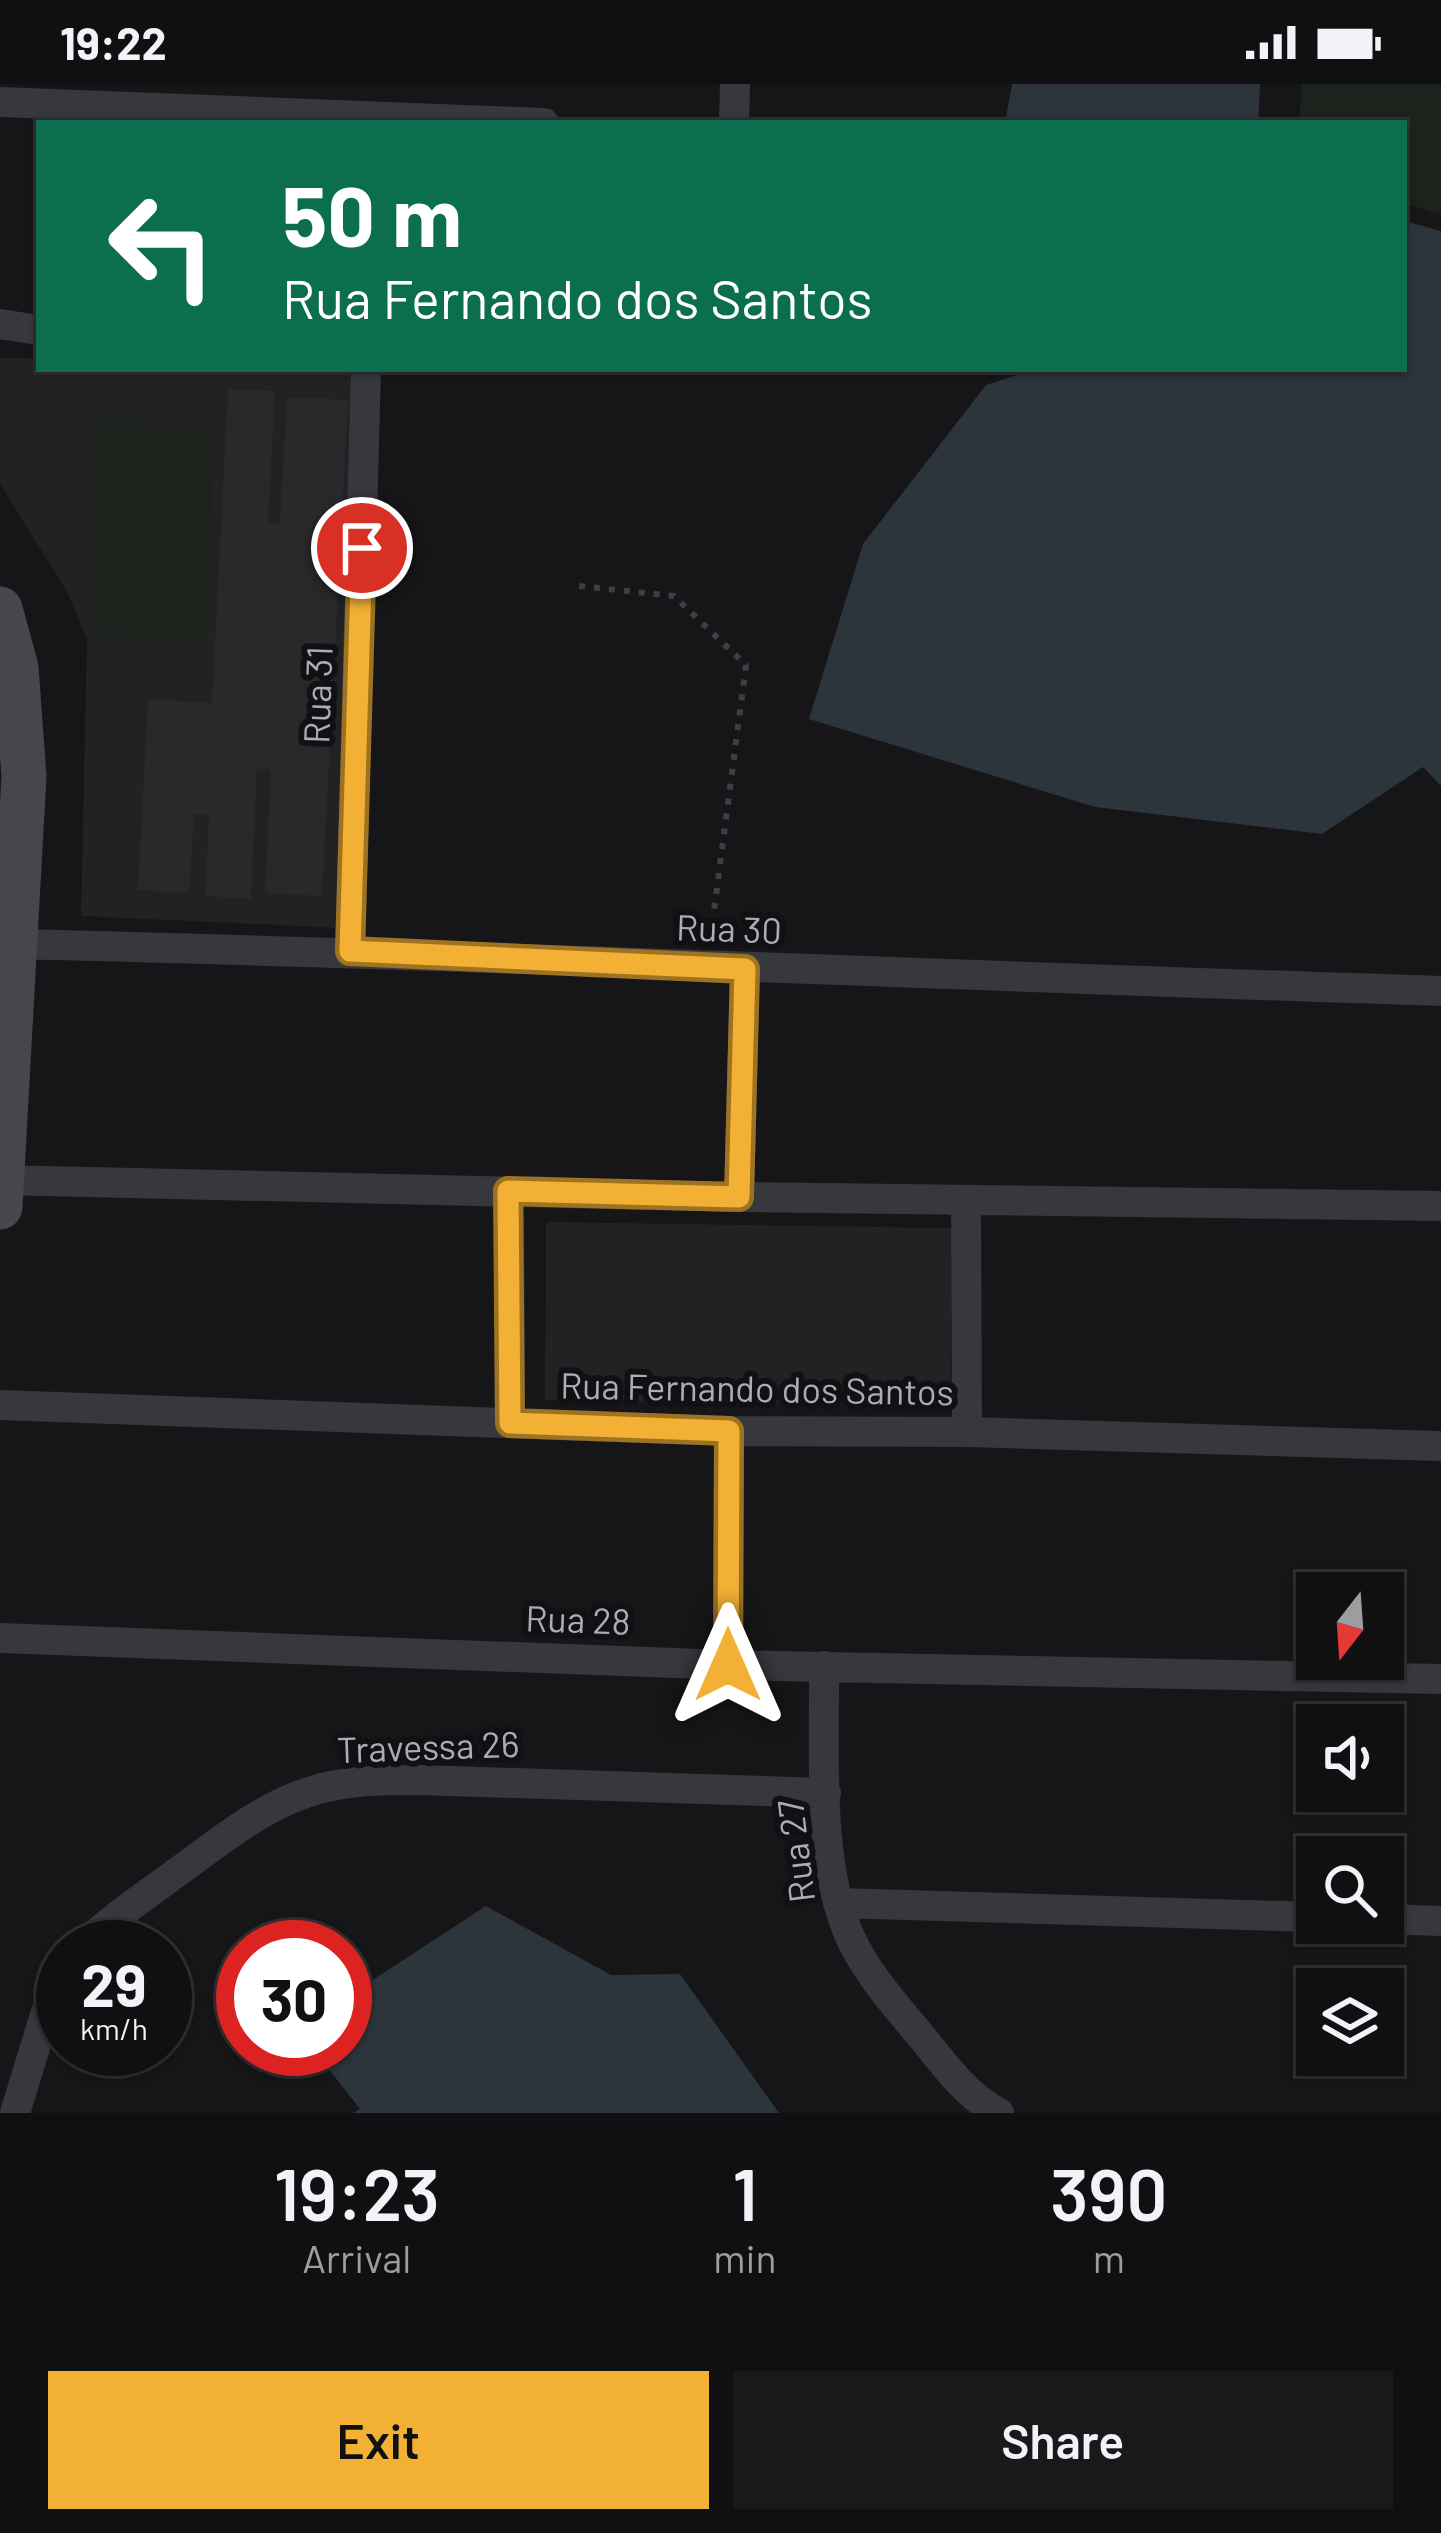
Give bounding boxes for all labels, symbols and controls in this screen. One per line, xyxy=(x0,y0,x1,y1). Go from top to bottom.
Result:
text: 19:22 xyxy=(60,15,167,69)
text: 50 m xyxy=(282,163,462,264)
icon: left xyxy=(84,168,240,324)
text: Rua Fernando dos Santos xyxy=(282,265,873,330)
pin xyxy=(311,497,413,599)
icon: arrive xyxy=(329,515,395,581)
street label: Rua 31 xyxy=(293,645,340,745)
street label: Rua 30 xyxy=(675,904,783,951)
street label: Rua Fernando dos Santos xyxy=(560,1363,954,1412)
north arrow xyxy=(1296,1572,1404,1680)
map controls xyxy=(1296,1572,1404,2076)
street label: Rua 28 xyxy=(525,1595,631,1642)
position arrow xyxy=(665,1602,791,1728)
button: sound xyxy=(1296,1704,1404,1812)
street label: Travessa 26 xyxy=(336,1721,520,1770)
street label: Rua 27 xyxy=(767,1797,822,1905)
button: search xyxy=(1296,1836,1404,1944)
speed limit sign: 30 xyxy=(216,1920,372,2076)
text: 29 xyxy=(81,1947,147,2019)
button: layers xyxy=(1296,1968,1404,2076)
text: km/h xyxy=(80,2010,148,2046)
text: 19:23 xyxy=(274,2149,440,2235)
text: 1 xyxy=(732,2149,758,2235)
text: 390 xyxy=(1050,2149,1167,2235)
text: Arrival xyxy=(302,2234,411,2281)
text: min xyxy=(713,2234,777,2281)
text: m xyxy=(1093,2234,1125,2281)
button: Exit xyxy=(48,2371,709,2509)
button: Share xyxy=(733,2371,1393,2509)

